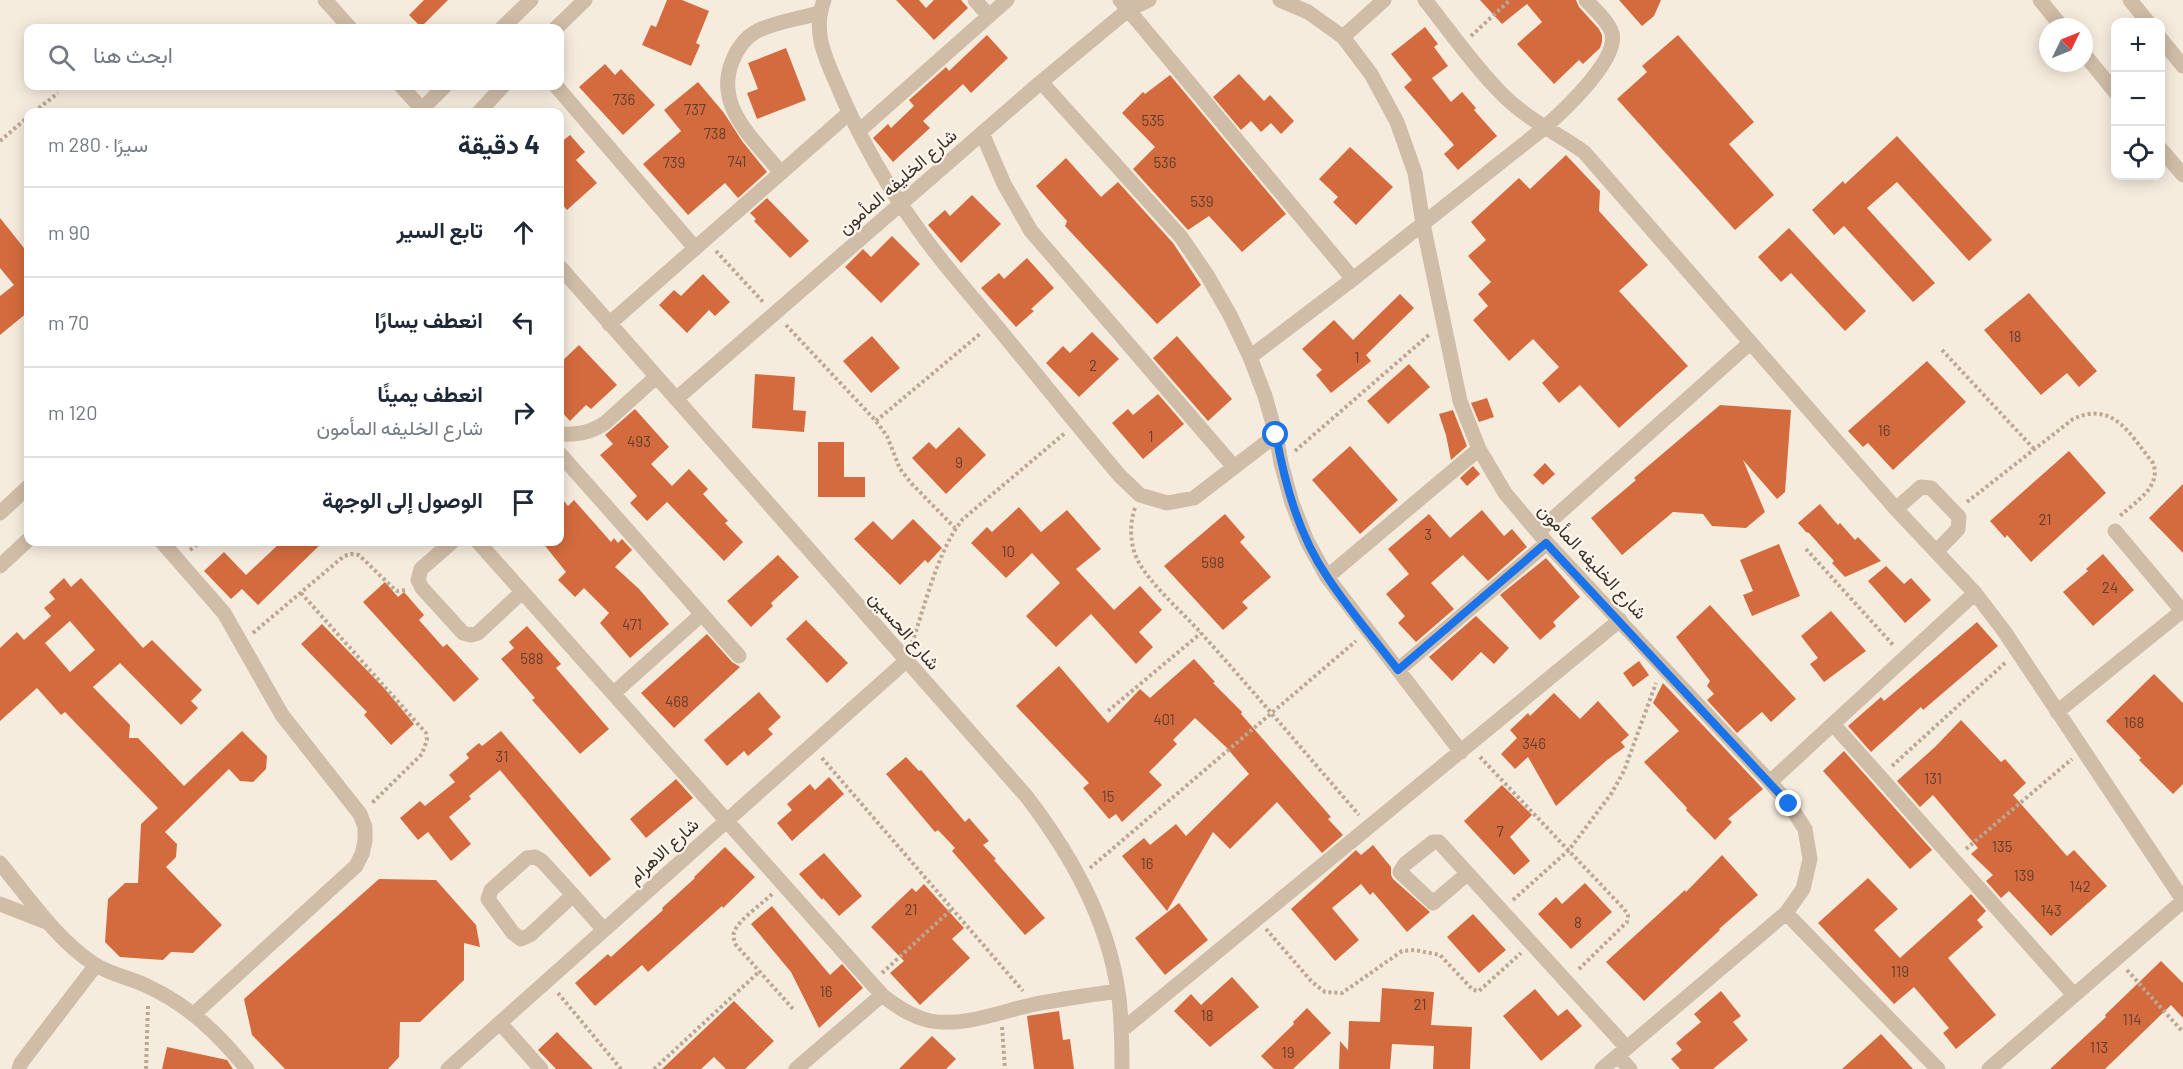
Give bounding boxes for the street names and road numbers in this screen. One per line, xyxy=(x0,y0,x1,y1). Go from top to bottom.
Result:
street label: شارع الخليفه المأمون xyxy=(833,124,962,240)
street label: شارع الخليفه المأمون xyxy=(1532,499,1652,625)
street label: شارع الحسين xyxy=(863,586,945,675)
street label: شارع الاهرام xyxy=(623,813,704,889)

